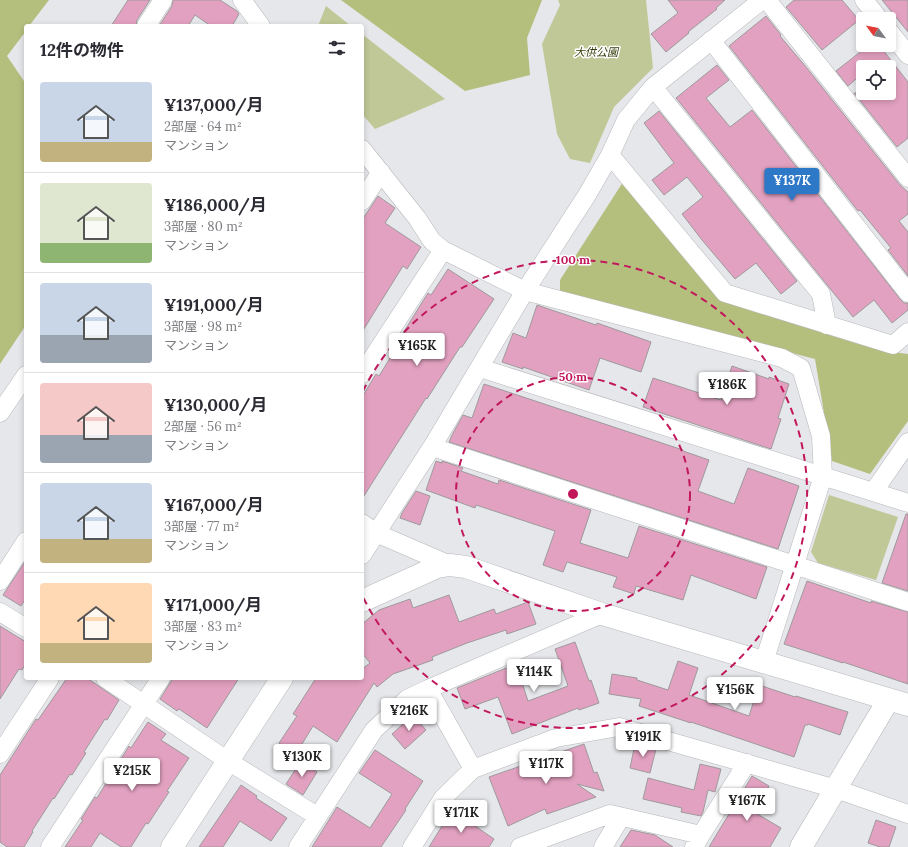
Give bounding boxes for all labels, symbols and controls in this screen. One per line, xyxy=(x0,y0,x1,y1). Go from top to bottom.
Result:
north arrow xyxy=(856,12,896,52)
map controls xyxy=(856,12,896,100)
icon: filters xyxy=(326,37,348,59)
text: 12件の物件 xyxy=(40,39,124,61)
park label: 大供公園 xyxy=(574,45,620,59)
button: locate xyxy=(856,60,896,100)
text: ¥137,000/月 xyxy=(164,94,264,116)
icon: home xyxy=(72,98,120,146)
text: 2部屋 · 64 m² xyxy=(164,118,242,135)
text: マンション xyxy=(164,137,229,154)
pin: ¥137K xyxy=(764,168,820,202)
text: ¥137K xyxy=(773,172,811,189)
text: ¥186,000/月 xyxy=(164,194,267,216)
icon: home xyxy=(72,199,120,247)
text: 3部屋 · 80 m² xyxy=(164,218,243,235)
text: マンション xyxy=(164,237,229,254)
text: 100 m xyxy=(556,252,590,267)
text: ¥191,000/月 xyxy=(164,294,264,316)
icon: home xyxy=(72,299,120,347)
text: 3部屋 · 98 m² xyxy=(164,318,242,335)
pin: ¥165K xyxy=(389,333,445,367)
text: マンション xyxy=(164,337,229,354)
text: ¥165K xyxy=(398,337,436,354)
text: 50 m xyxy=(559,369,587,384)
pin: ¥186K xyxy=(699,372,755,406)
text: ¥186K xyxy=(708,376,746,393)
text: ¥130,000/月 xyxy=(164,394,267,416)
icon: home xyxy=(72,399,120,447)
text: 2部屋 · 56 m² xyxy=(164,418,242,435)
text: マンション xyxy=(164,437,229,454)
centre of rings xyxy=(566,487,580,501)
text: ¥167,000/月 xyxy=(164,494,264,516)
icon: home xyxy=(72,499,120,547)
text: 3部屋 · 77 m² xyxy=(164,518,239,535)
text: マンション xyxy=(164,537,229,554)
text: ¥171,000/月 xyxy=(164,594,262,616)
icon: home xyxy=(72,599,120,647)
text: 3部屋 · 83 m² xyxy=(164,618,242,635)
text: マンション xyxy=(164,637,229,654)
pin: ¥114K xyxy=(506,659,562,693)
text: ¥114K xyxy=(516,663,552,680)
pin: ¥156K xyxy=(707,677,763,711)
text: ¥156K xyxy=(716,681,754,698)
pin: ¥216K xyxy=(381,698,437,732)
text: ¥216K xyxy=(390,702,428,719)
pin: ¥191K xyxy=(615,724,671,758)
text: ¥191K xyxy=(625,728,661,745)
pin: ¥130K xyxy=(274,744,330,778)
text: ¥130K xyxy=(282,748,322,765)
pin: ¥117K xyxy=(518,751,574,785)
text: ¥117K xyxy=(528,755,564,772)
pin: ¥215K xyxy=(104,758,160,792)
text: ¥215K xyxy=(113,762,151,779)
pin: ¥167K xyxy=(719,788,775,822)
text: ¥167K xyxy=(728,792,766,809)
pin: ¥171K xyxy=(433,800,489,834)
text: ¥171K xyxy=(443,804,479,821)

